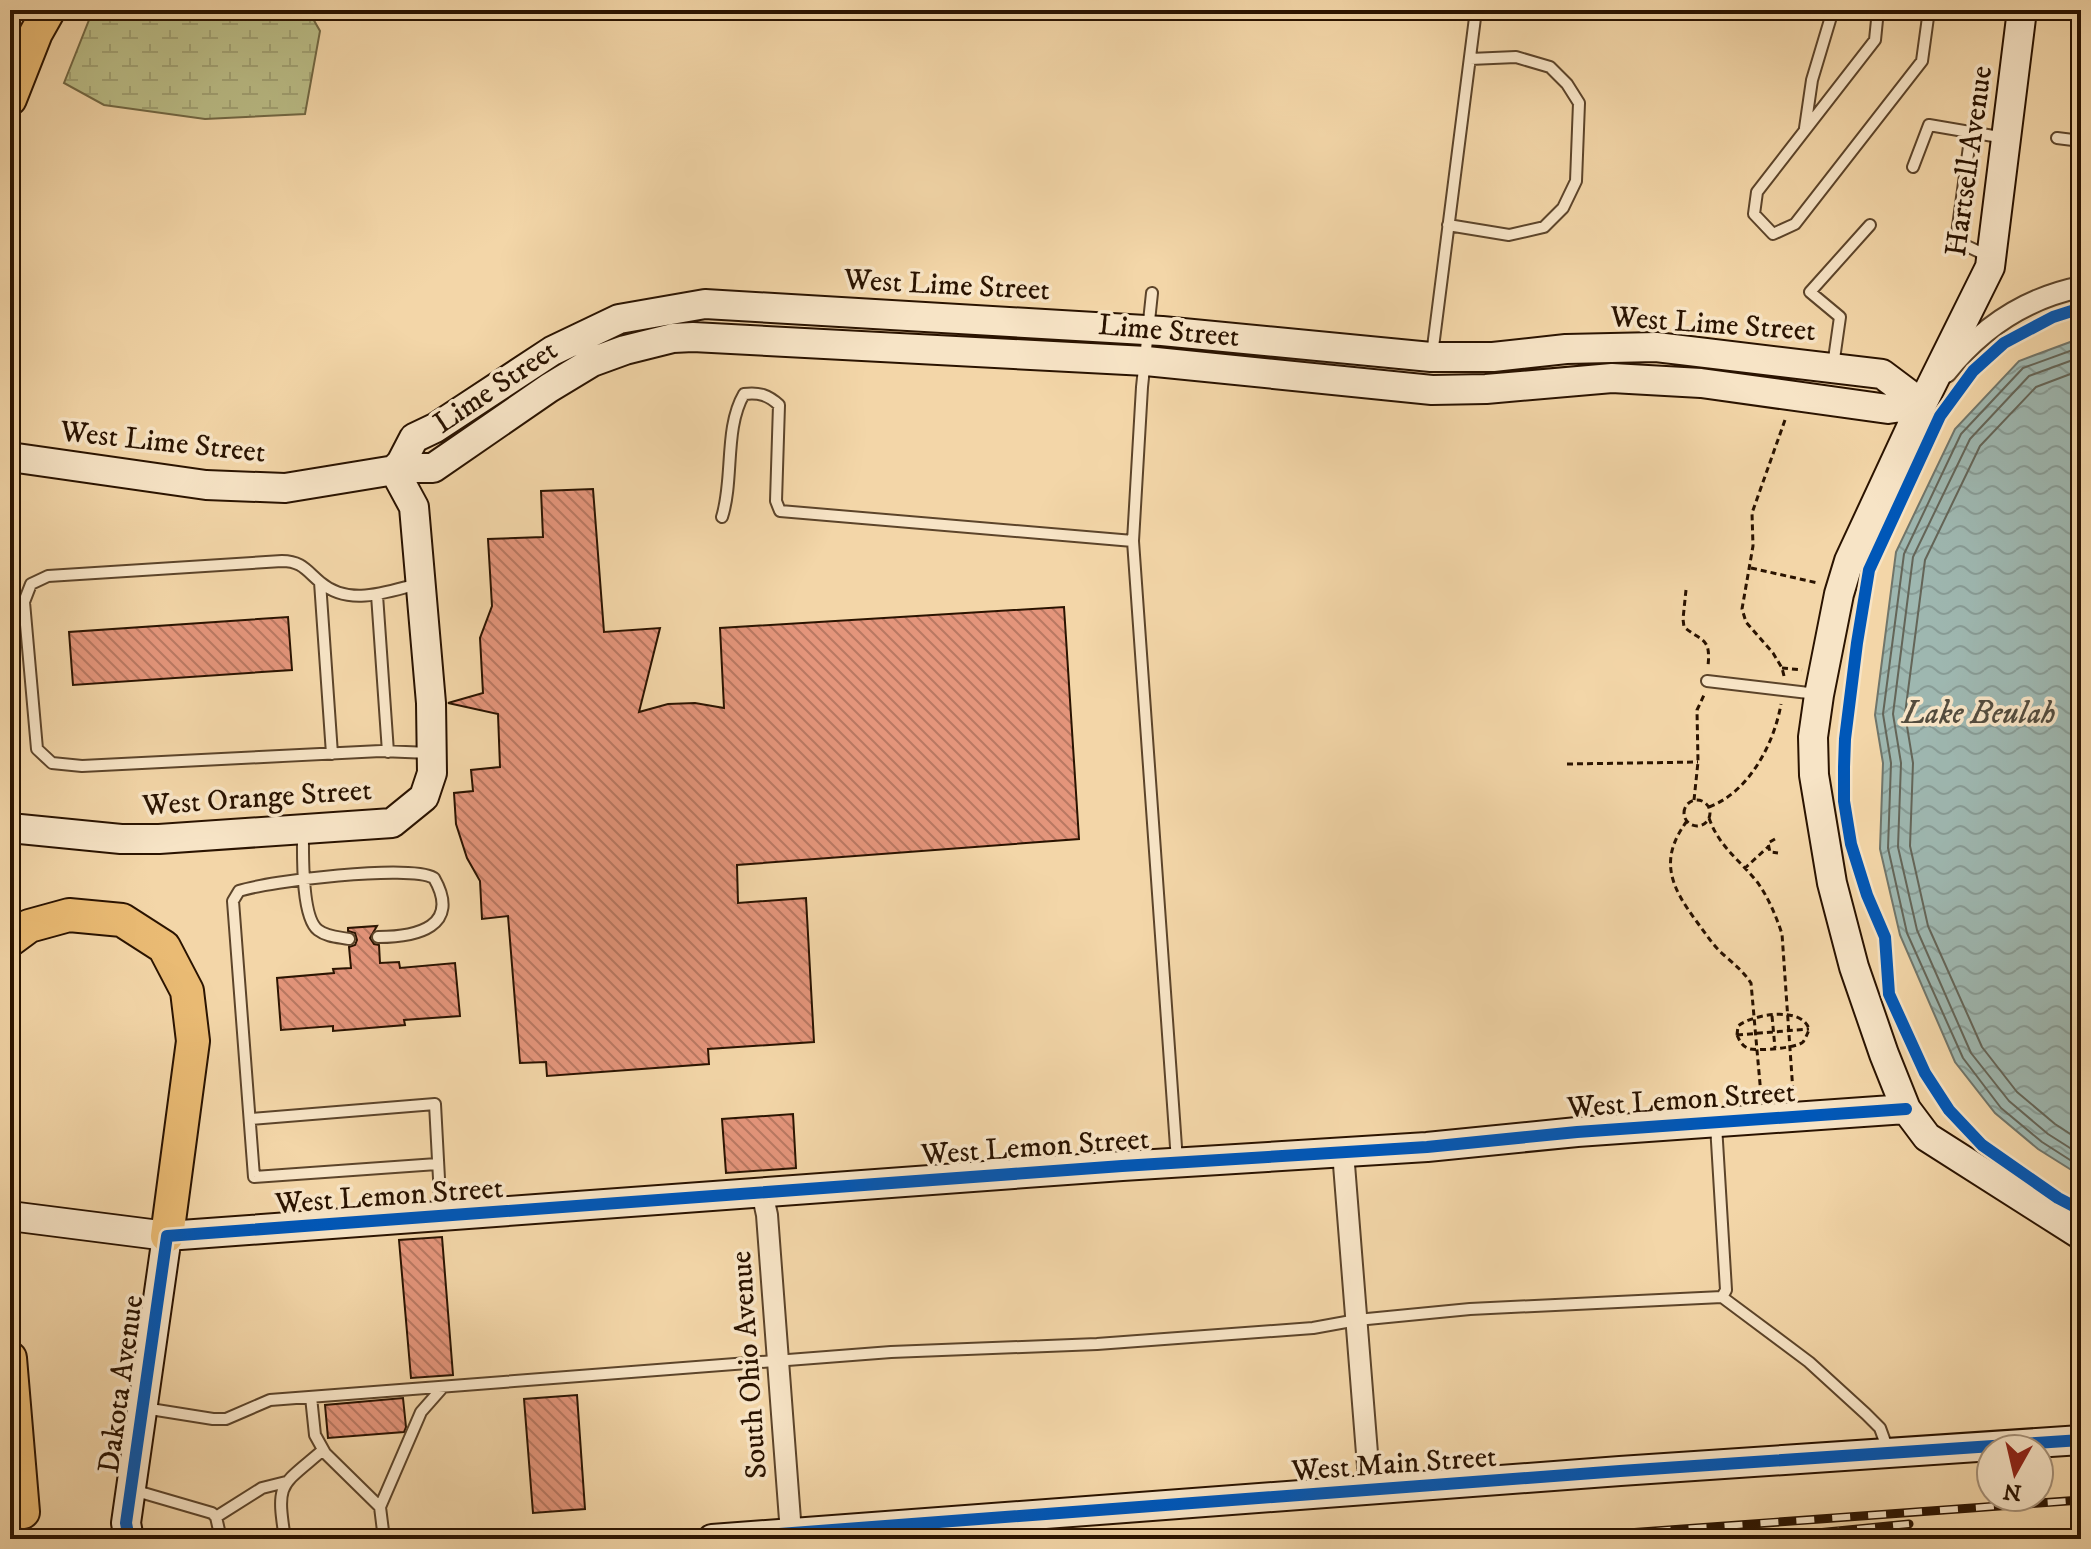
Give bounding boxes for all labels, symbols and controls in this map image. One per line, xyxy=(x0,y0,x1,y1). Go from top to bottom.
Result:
street label: Hartsell Avenue xyxy=(1938,64,2001,259)
street label: West Lime Street xyxy=(842,262,1051,309)
street label: West Lime Street xyxy=(1608,299,1817,350)
street label: Lime Street xyxy=(1097,307,1241,356)
street label: Lime Street xyxy=(427,332,565,442)
street label: West Lime Street xyxy=(57,413,267,472)
water label: Lake Beulah xyxy=(1900,694,2056,734)
street label: West Orange Street xyxy=(140,772,373,825)
street label: West Lemon Street xyxy=(1565,1074,1796,1127)
street label: West Lemon Street xyxy=(919,1121,1150,1174)
street label: West Lemon Street xyxy=(273,1170,504,1223)
street label: South Ohio Avenue xyxy=(723,1250,776,1480)
street label: Dakota Avenue xyxy=(91,1293,152,1476)
north arrow xyxy=(1975,1433,2055,1513)
street label: West Main Street xyxy=(1289,1439,1498,1490)
text: N xyxy=(2002,1477,2023,1506)

